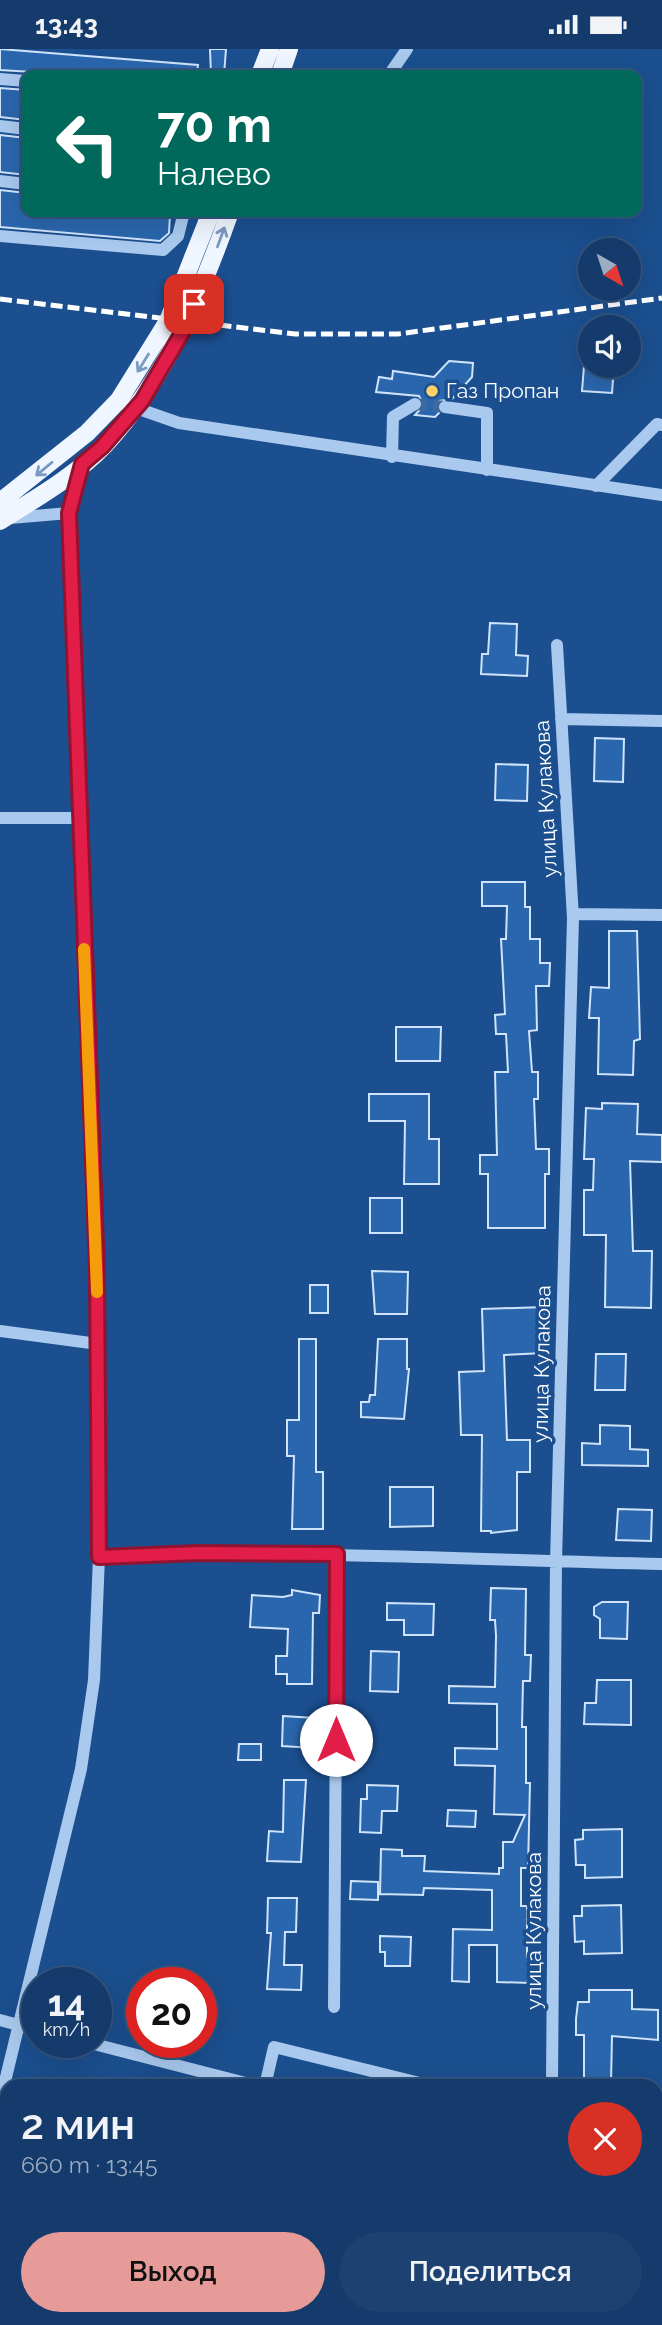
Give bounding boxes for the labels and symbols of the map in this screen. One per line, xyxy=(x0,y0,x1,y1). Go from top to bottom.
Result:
one-way arrow xyxy=(216,227,228,249)
north arrow xyxy=(578,238,640,301)
pin xyxy=(164,274,224,334)
one-way arrow xyxy=(135,352,149,372)
place label: Газ Пропан xyxy=(446,378,559,403)
marker: Газ Пропан xyxy=(424,383,440,399)
one-way arrow xyxy=(36,461,54,477)
street label: улица Кулакова xyxy=(529,720,562,878)
street label: улица Кулакова xyxy=(528,1285,555,1443)
position arrow xyxy=(299,1703,373,1777)
street label: улица Кулакова xyxy=(521,1852,546,2010)
speed limit sign: 20 xyxy=(126,1967,217,2058)

